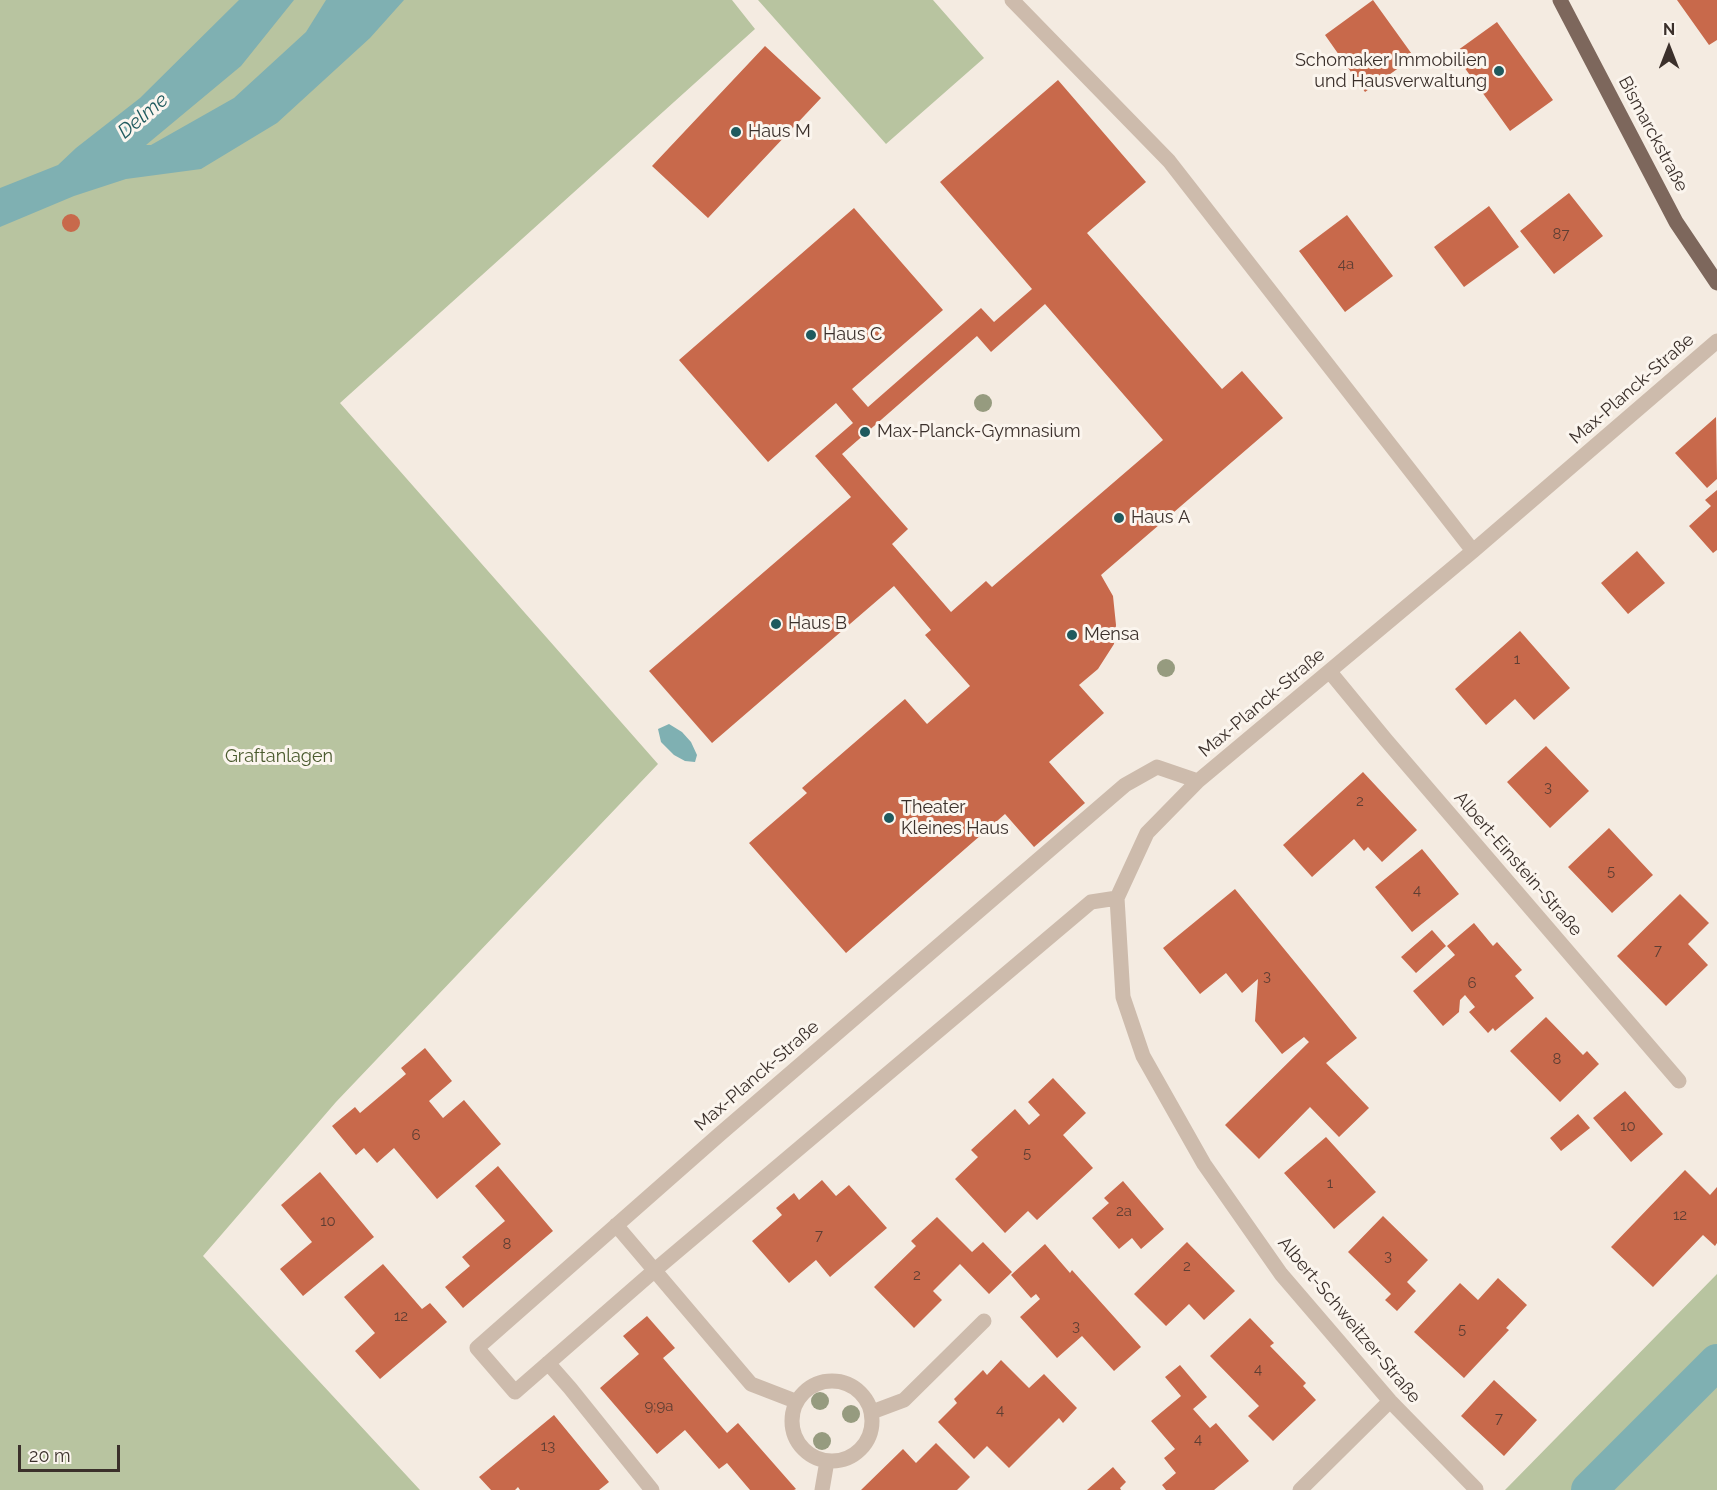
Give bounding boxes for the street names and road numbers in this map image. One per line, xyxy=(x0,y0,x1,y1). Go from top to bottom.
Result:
street label: Bismarckstraße xyxy=(1613,73,1693,195)
street label: Max-Planck-Straße xyxy=(1565,329,1699,449)
street label: Max-Planck-Straße xyxy=(1195,644,1329,762)
street label: Albert-Einstein-Straße xyxy=(1449,787,1587,941)
street label: Max-Planck-Straße xyxy=(690,1016,824,1136)
street label: Albert-Schweitzer-Straße xyxy=(1273,1232,1425,1408)

